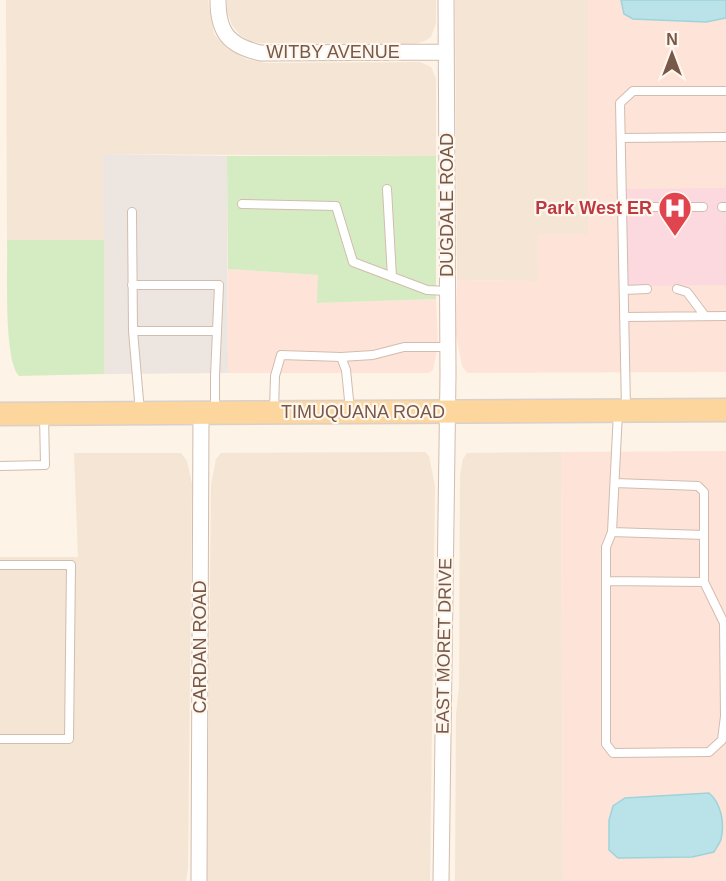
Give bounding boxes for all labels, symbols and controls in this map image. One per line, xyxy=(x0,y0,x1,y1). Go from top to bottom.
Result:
north arrow xyxy=(642,24,702,84)
text: N xyxy=(666,31,678,48)
street label: WITBY AVENUE xyxy=(266,42,400,62)
street label: DUGDALE ROAD xyxy=(437,133,457,277)
hospital icon: Park West ER xyxy=(657,190,693,237)
place label: Park West ER xyxy=(535,198,652,218)
street label: TIMUQUANA ROAD xyxy=(281,402,445,422)
street label: EAST MORET DRIVE xyxy=(432,558,456,734)
street label: CARDAN ROAD xyxy=(190,580,210,714)

